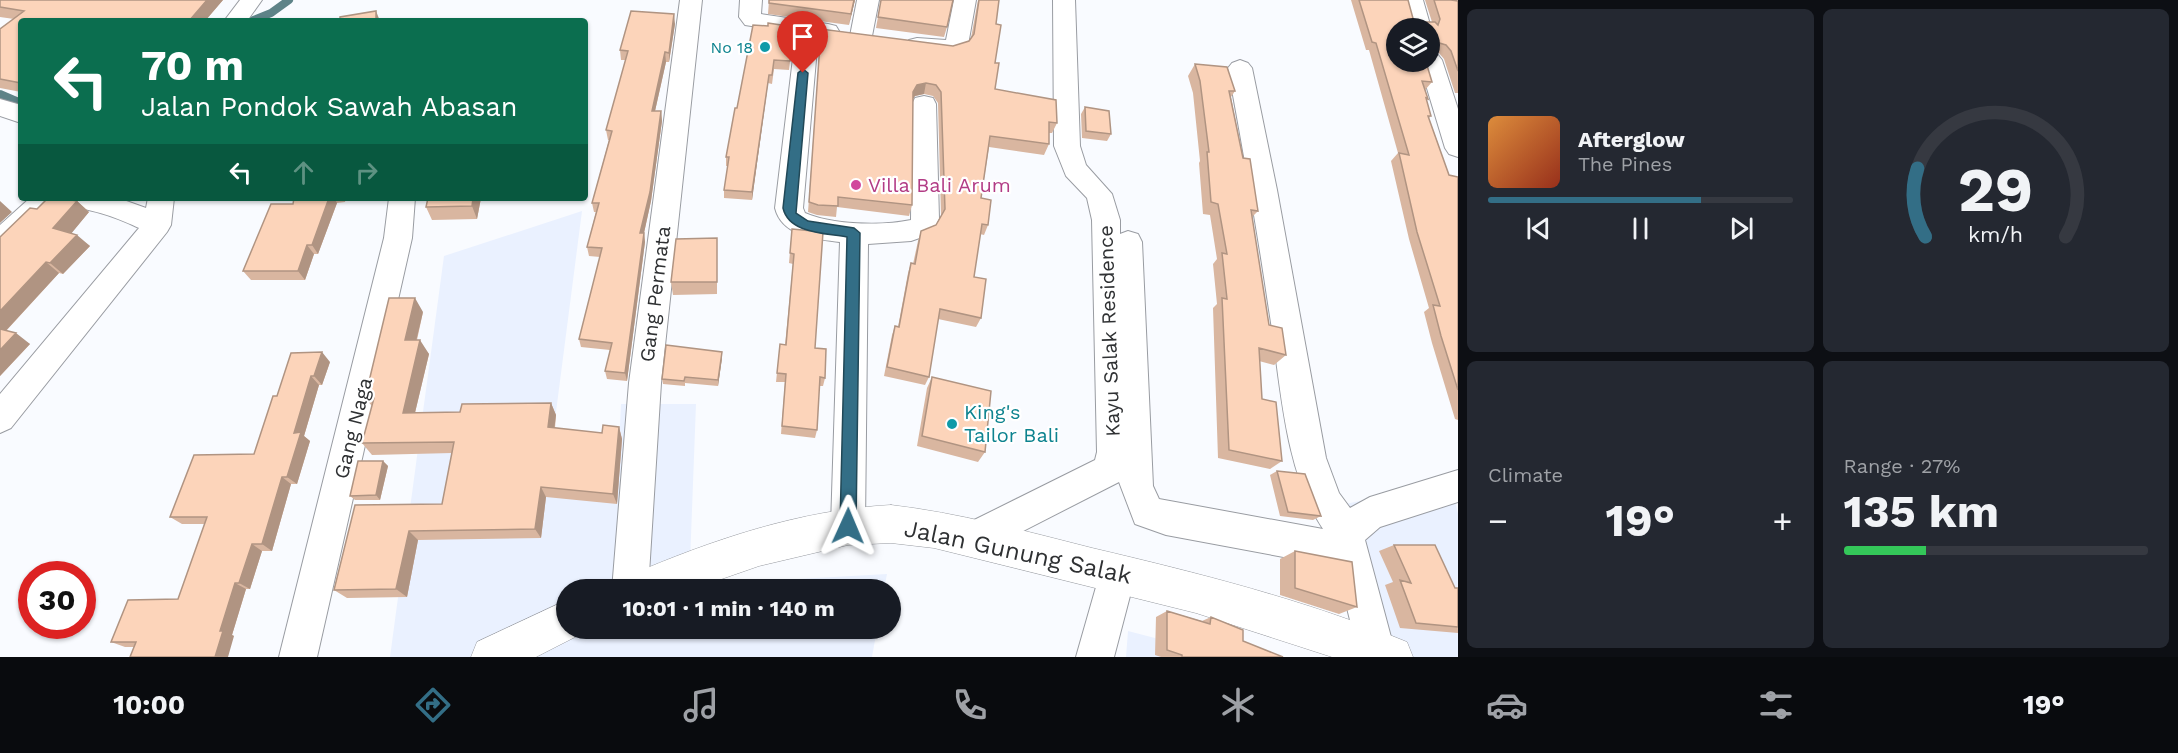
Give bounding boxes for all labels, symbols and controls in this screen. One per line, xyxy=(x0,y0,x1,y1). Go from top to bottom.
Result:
pin xyxy=(777,11,828,73)
map controls xyxy=(1386,18,1440,72)
button: layers xyxy=(1386,18,1440,72)
icon: arrive xyxy=(786,20,819,53)
place label: No 18 xyxy=(711,38,753,57)
marker: No 18 xyxy=(758,40,772,54)
text: 70 m xyxy=(141,41,244,90)
icon: left xyxy=(42,42,120,120)
text: Jalan Pondok Sawah Abasan xyxy=(141,91,517,123)
text: Afterglow xyxy=(1578,127,1685,152)
text: The Pines xyxy=(1578,152,1672,176)
text: 29 xyxy=(1958,154,2034,227)
icon: left xyxy=(224,156,257,189)
icon: ahead xyxy=(287,156,320,189)
icon: right xyxy=(350,156,383,189)
place label: Villa Bali Arum xyxy=(868,173,1011,197)
marker: Villa Bali Arum xyxy=(849,178,863,192)
icon: previous xyxy=(1522,212,1555,245)
icon: pause xyxy=(1624,212,1657,245)
icon: next xyxy=(1725,212,1758,245)
text: km/h xyxy=(1968,223,2023,248)
street label: Gang Permata xyxy=(635,225,675,363)
street label: Kayu Salak Residence xyxy=(1093,225,1125,437)
street label: Gang Naga xyxy=(329,375,377,481)
place label: King's Tailor Bali xyxy=(964,400,1059,447)
marker: King's Tailor Bali xyxy=(945,417,959,431)
text: Range · 27% xyxy=(1844,454,1960,478)
text: Climate xyxy=(1488,463,1563,487)
text: 135 km xyxy=(1844,485,1999,538)
position arrow xyxy=(816,494,880,558)
text: 19° xyxy=(1606,494,1675,547)
text: − xyxy=(1488,501,1508,540)
text: + xyxy=(1773,501,1792,540)
street label: Jalan Gunung Salak xyxy=(902,514,1135,590)
speed limit sign: 30 xyxy=(18,561,96,639)
text: 10:01 · 1 min · 140 m xyxy=(622,596,835,621)
icon: directions xyxy=(412,684,454,726)
icon: music xyxy=(680,684,722,726)
icon: phone xyxy=(949,684,991,726)
icon: climate xyxy=(1217,684,1259,726)
icon: car xyxy=(1486,684,1528,726)
icon: filters xyxy=(1755,684,1797,726)
text: 10:00 xyxy=(113,689,185,721)
text: 19° xyxy=(2023,689,2065,721)

